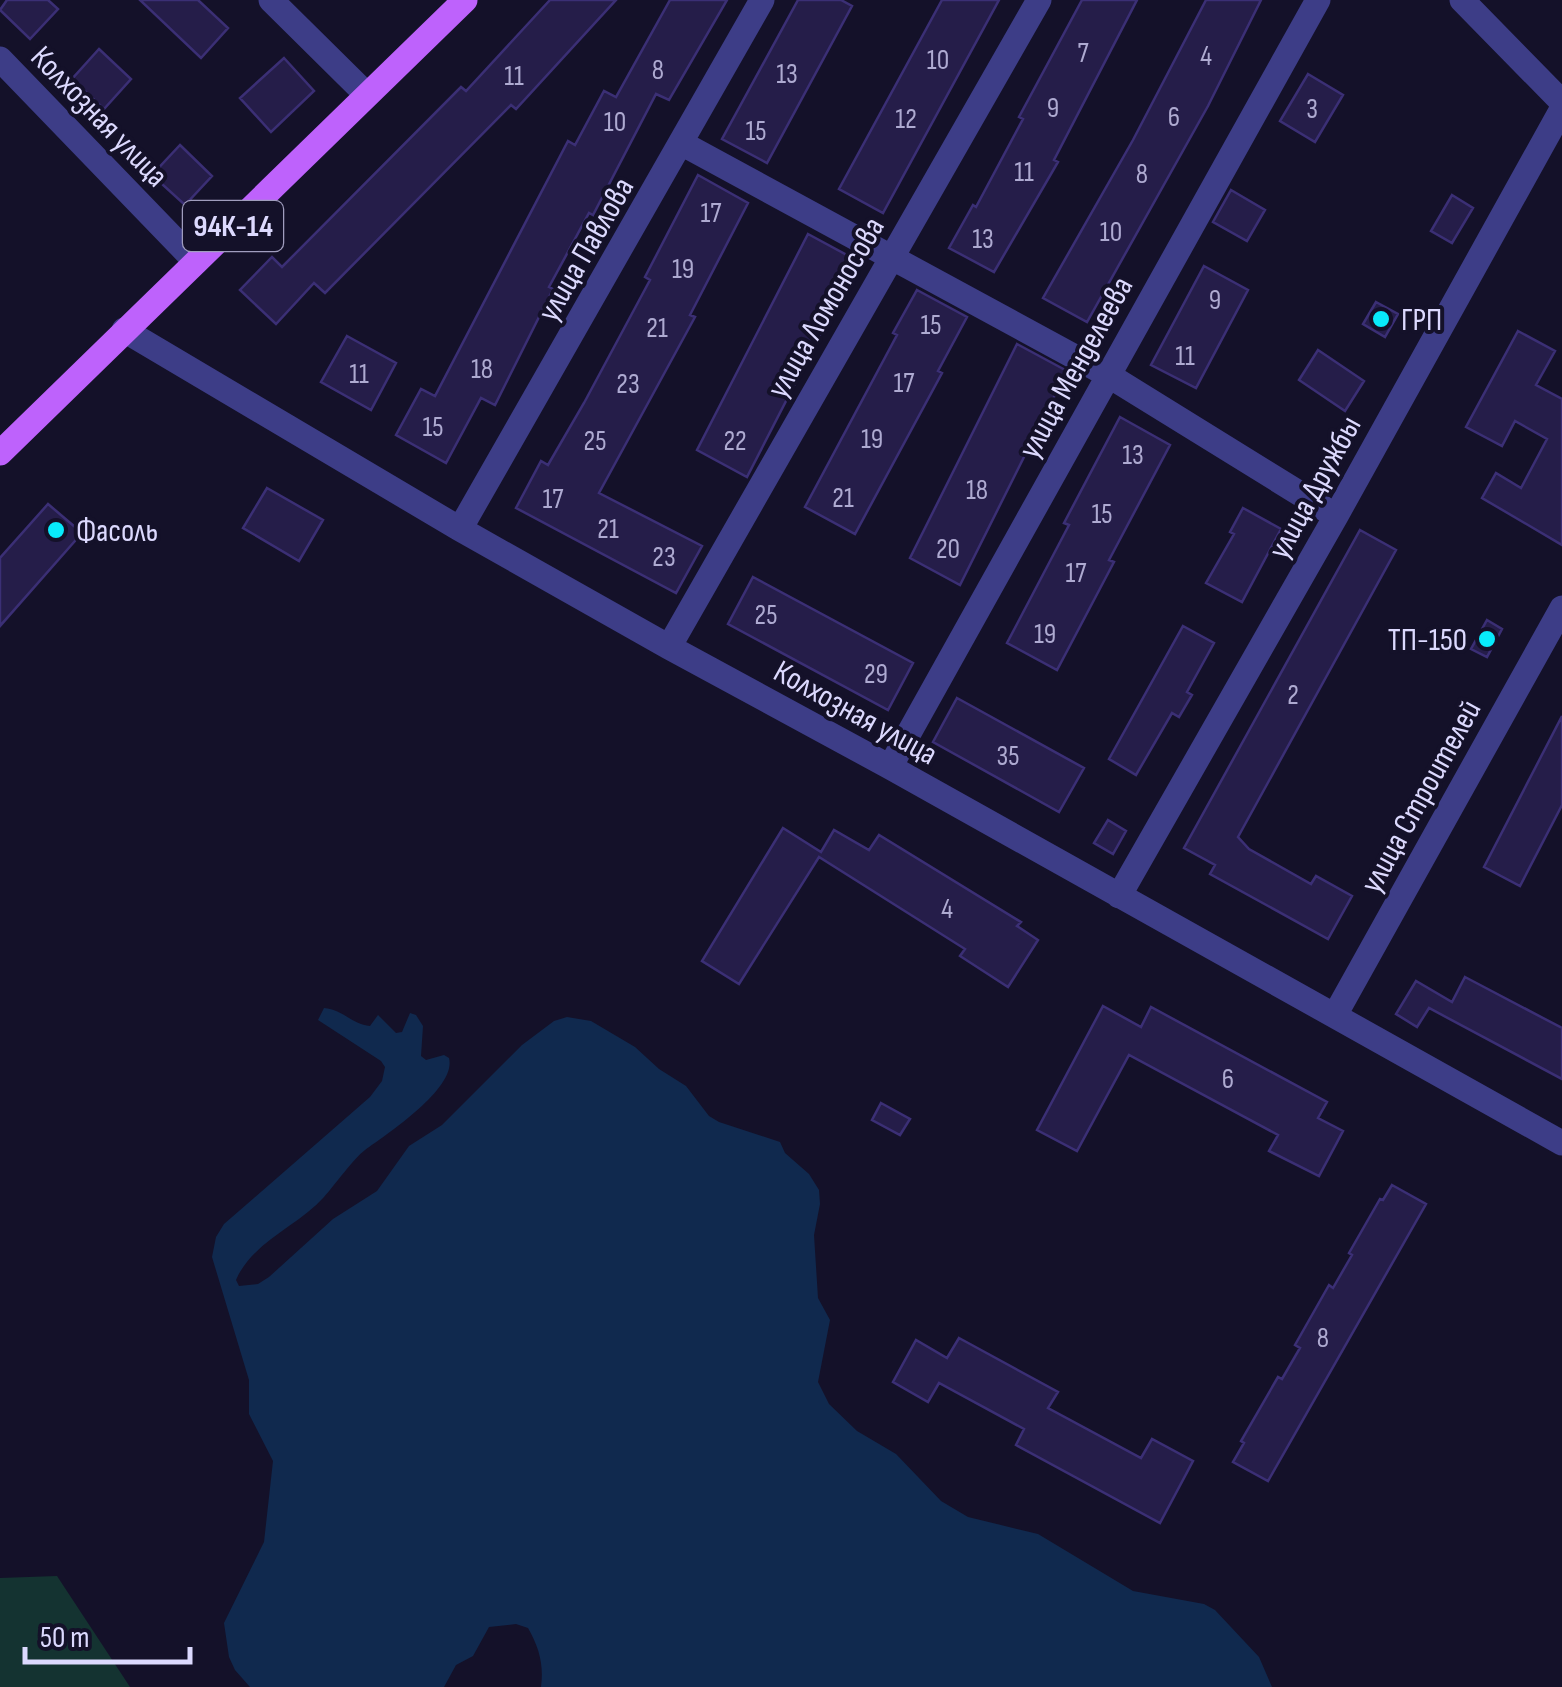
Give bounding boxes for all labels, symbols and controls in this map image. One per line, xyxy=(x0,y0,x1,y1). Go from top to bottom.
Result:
house number: 7 xyxy=(1077,37,1089,70)
street label: Колхозная улица xyxy=(22,38,176,196)
house number: 4 xyxy=(1200,40,1212,73)
house number: 10 xyxy=(927,44,949,77)
house number: 8 xyxy=(652,54,664,87)
house number: 13 xyxy=(776,58,798,91)
house number: 11 xyxy=(504,60,524,93)
house number: 9 xyxy=(1047,92,1059,125)
house number: 3 xyxy=(1306,93,1318,126)
house number: 6 xyxy=(1168,101,1180,134)
house number: 12 xyxy=(895,103,917,136)
house number: 10 xyxy=(604,106,626,139)
house number: 15 xyxy=(745,115,767,148)
house number: 11 xyxy=(1014,156,1034,189)
house number: 8 xyxy=(1136,158,1148,191)
street label: улица Павлова xyxy=(530,171,643,329)
house number: 17 xyxy=(701,197,721,230)
road number: 94К-14 xyxy=(183,201,283,251)
street label: улица Ломоносова xyxy=(759,211,894,405)
house number: 10 xyxy=(1100,216,1122,249)
house number: 13 xyxy=(972,223,994,256)
house number: 19 xyxy=(672,253,694,286)
street label: улица Менделеева xyxy=(1010,270,1142,465)
house number: 9 xyxy=(1209,284,1221,317)
place label: ГРП xyxy=(1401,301,1442,340)
marker: ГРП xyxy=(1370,308,1392,330)
house number: 15 xyxy=(920,309,942,342)
house number: 21 xyxy=(646,312,668,345)
house number: 11 xyxy=(1175,340,1195,373)
house number: 18 xyxy=(471,353,493,386)
house number: 11 xyxy=(349,358,369,391)
house number: 17 xyxy=(894,367,914,400)
house number: 23 xyxy=(616,368,640,401)
street label: улица Дружбы xyxy=(1260,410,1370,566)
house number: 15 xyxy=(422,411,444,444)
house number: 19 xyxy=(861,423,883,456)
house number: 25 xyxy=(584,425,606,458)
house number: 22 xyxy=(723,425,747,458)
house number: 13 xyxy=(1122,439,1144,472)
house number: 18 xyxy=(966,474,988,507)
house number: 21 xyxy=(832,482,854,515)
house number: 17 xyxy=(543,483,563,516)
house number: 15 xyxy=(1091,498,1113,531)
place label: Фасоль xyxy=(76,512,158,551)
house number: 21 xyxy=(597,513,619,546)
marker: Фасоль xyxy=(45,519,67,541)
house number: 20 xyxy=(936,533,960,566)
house number: 23 xyxy=(652,541,676,574)
house number: 17 xyxy=(1066,557,1086,590)
house number: 25 xyxy=(755,599,777,632)
house number: 19 xyxy=(1034,618,1056,651)
place label: ТП-150 xyxy=(1388,621,1467,660)
marker: ТП-150 xyxy=(1476,628,1498,650)
street label: Колхозная улица xyxy=(767,652,944,774)
house number: 29 xyxy=(864,658,888,691)
house number: 2 xyxy=(1287,679,1299,712)
street label: улица Строителей xyxy=(1352,694,1490,900)
house number: 35 xyxy=(997,740,1019,773)
house number: 4 xyxy=(941,893,953,926)
house number: 6 xyxy=(1222,1063,1234,1096)
house number: 8 xyxy=(1317,1322,1329,1355)
scale bar xyxy=(25,1602,190,1664)
text: 50 m xyxy=(40,1620,89,1656)

